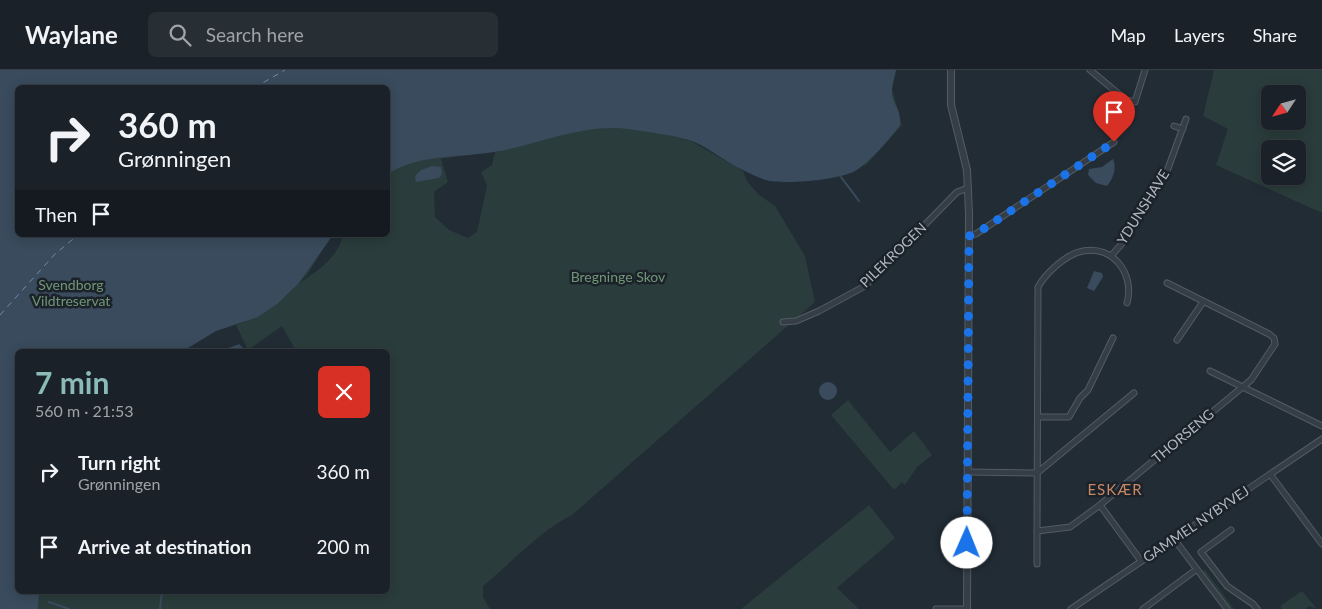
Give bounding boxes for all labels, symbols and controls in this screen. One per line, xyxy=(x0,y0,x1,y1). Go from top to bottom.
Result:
search box xyxy=(148,12,498,57)
text: Waylane xyxy=(25,20,118,49)
icon: search xyxy=(166,21,194,49)
text: Search here xyxy=(206,23,304,46)
text: Map xyxy=(1110,24,1146,46)
text: Layers xyxy=(1174,24,1225,46)
text: Share xyxy=(1253,24,1297,46)
north arrow xyxy=(1261,85,1306,130)
map controls xyxy=(1261,85,1306,185)
pin xyxy=(1093,91,1135,142)
icon: arrive xyxy=(1100,98,1128,126)
text: 360 m xyxy=(118,103,217,145)
icon: right xyxy=(35,105,100,170)
button: layers xyxy=(1261,140,1306,185)
text: Grønningen xyxy=(118,145,231,172)
street label: YDUNSHAVE xyxy=(1113,166,1172,247)
icon: arrive xyxy=(87,200,115,228)
text: Then xyxy=(35,203,77,226)
street label: PILEKROGEN xyxy=(856,219,929,291)
park label: Bregninge Skov xyxy=(571,268,666,285)
park label: Svendborg Vildtreservat xyxy=(32,276,110,309)
text: 7 min xyxy=(35,364,109,400)
button: close xyxy=(318,366,370,418)
text: 560 m · 21:53 xyxy=(35,401,134,420)
street label: THORSENG xyxy=(1148,405,1217,466)
text: Turn right xyxy=(78,451,160,474)
icon: right xyxy=(35,458,63,486)
text: 360 m xyxy=(316,460,370,483)
text: Grønningen xyxy=(78,474,160,493)
district label: ESKÆR xyxy=(1087,480,1143,498)
street label: GAMMEL NYBYVEJ xyxy=(1139,482,1252,565)
position arrow xyxy=(940,516,992,568)
icon: arrive xyxy=(35,533,63,561)
text: Arrive at destination xyxy=(78,535,251,558)
text: 200 m xyxy=(316,535,370,558)

